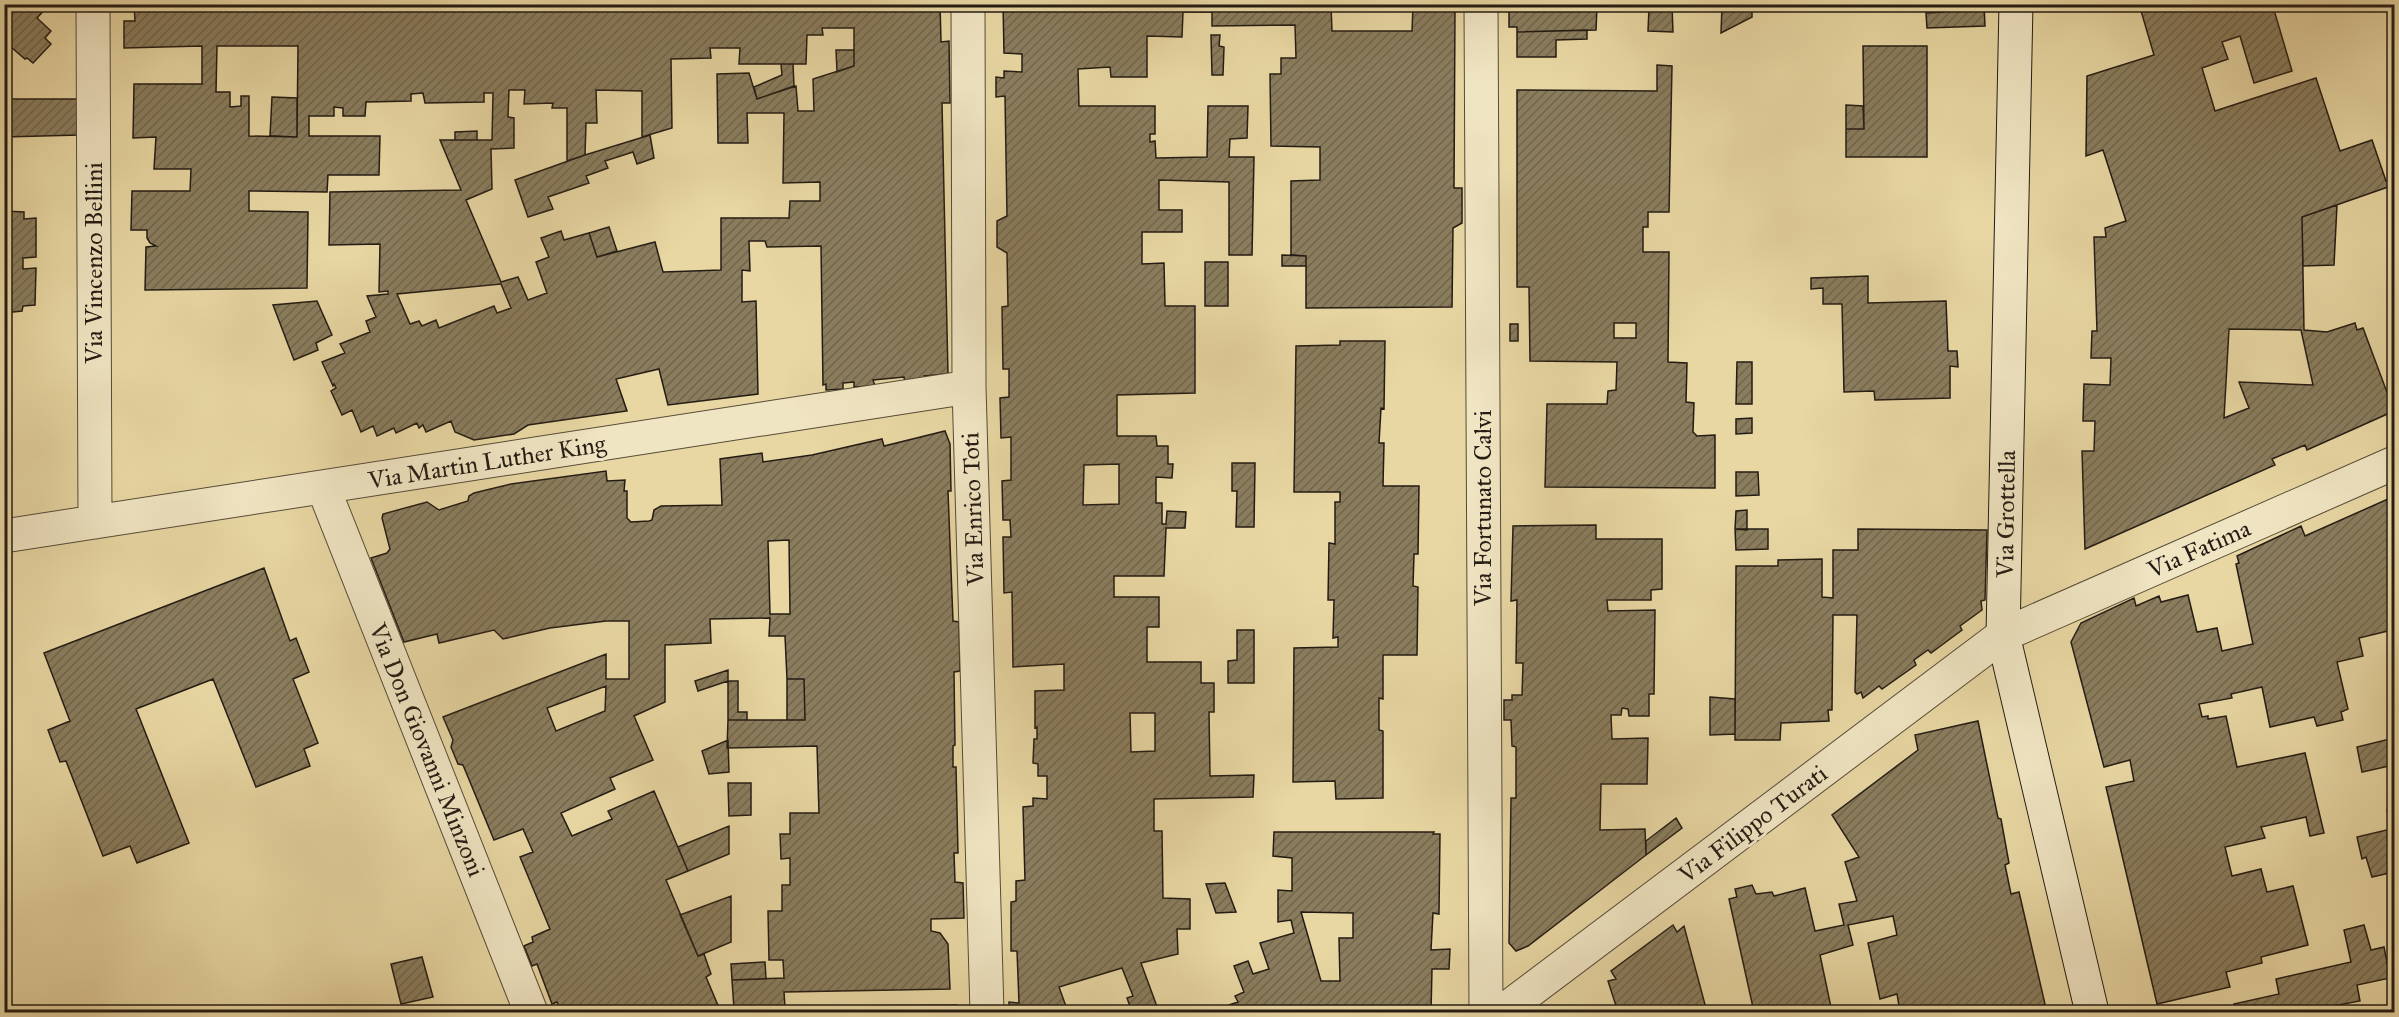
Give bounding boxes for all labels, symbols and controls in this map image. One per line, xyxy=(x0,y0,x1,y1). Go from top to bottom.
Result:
street label: Via Vincenzo Bellini xyxy=(79,162,109,365)
street label: Via Fortunato Calvi xyxy=(1468,410,1498,607)
street label: Via Martin Luther King xyxy=(365,428,609,496)
street label: Via Enrico Toti xyxy=(955,431,991,587)
street label: Via Grottella xyxy=(1990,449,2022,579)
street label: Via Fatima xyxy=(2142,513,2256,585)
street label: Via Don Giovanni Minzoni xyxy=(362,618,492,881)
street label: Via Filippo Turati xyxy=(1672,758,1834,890)

